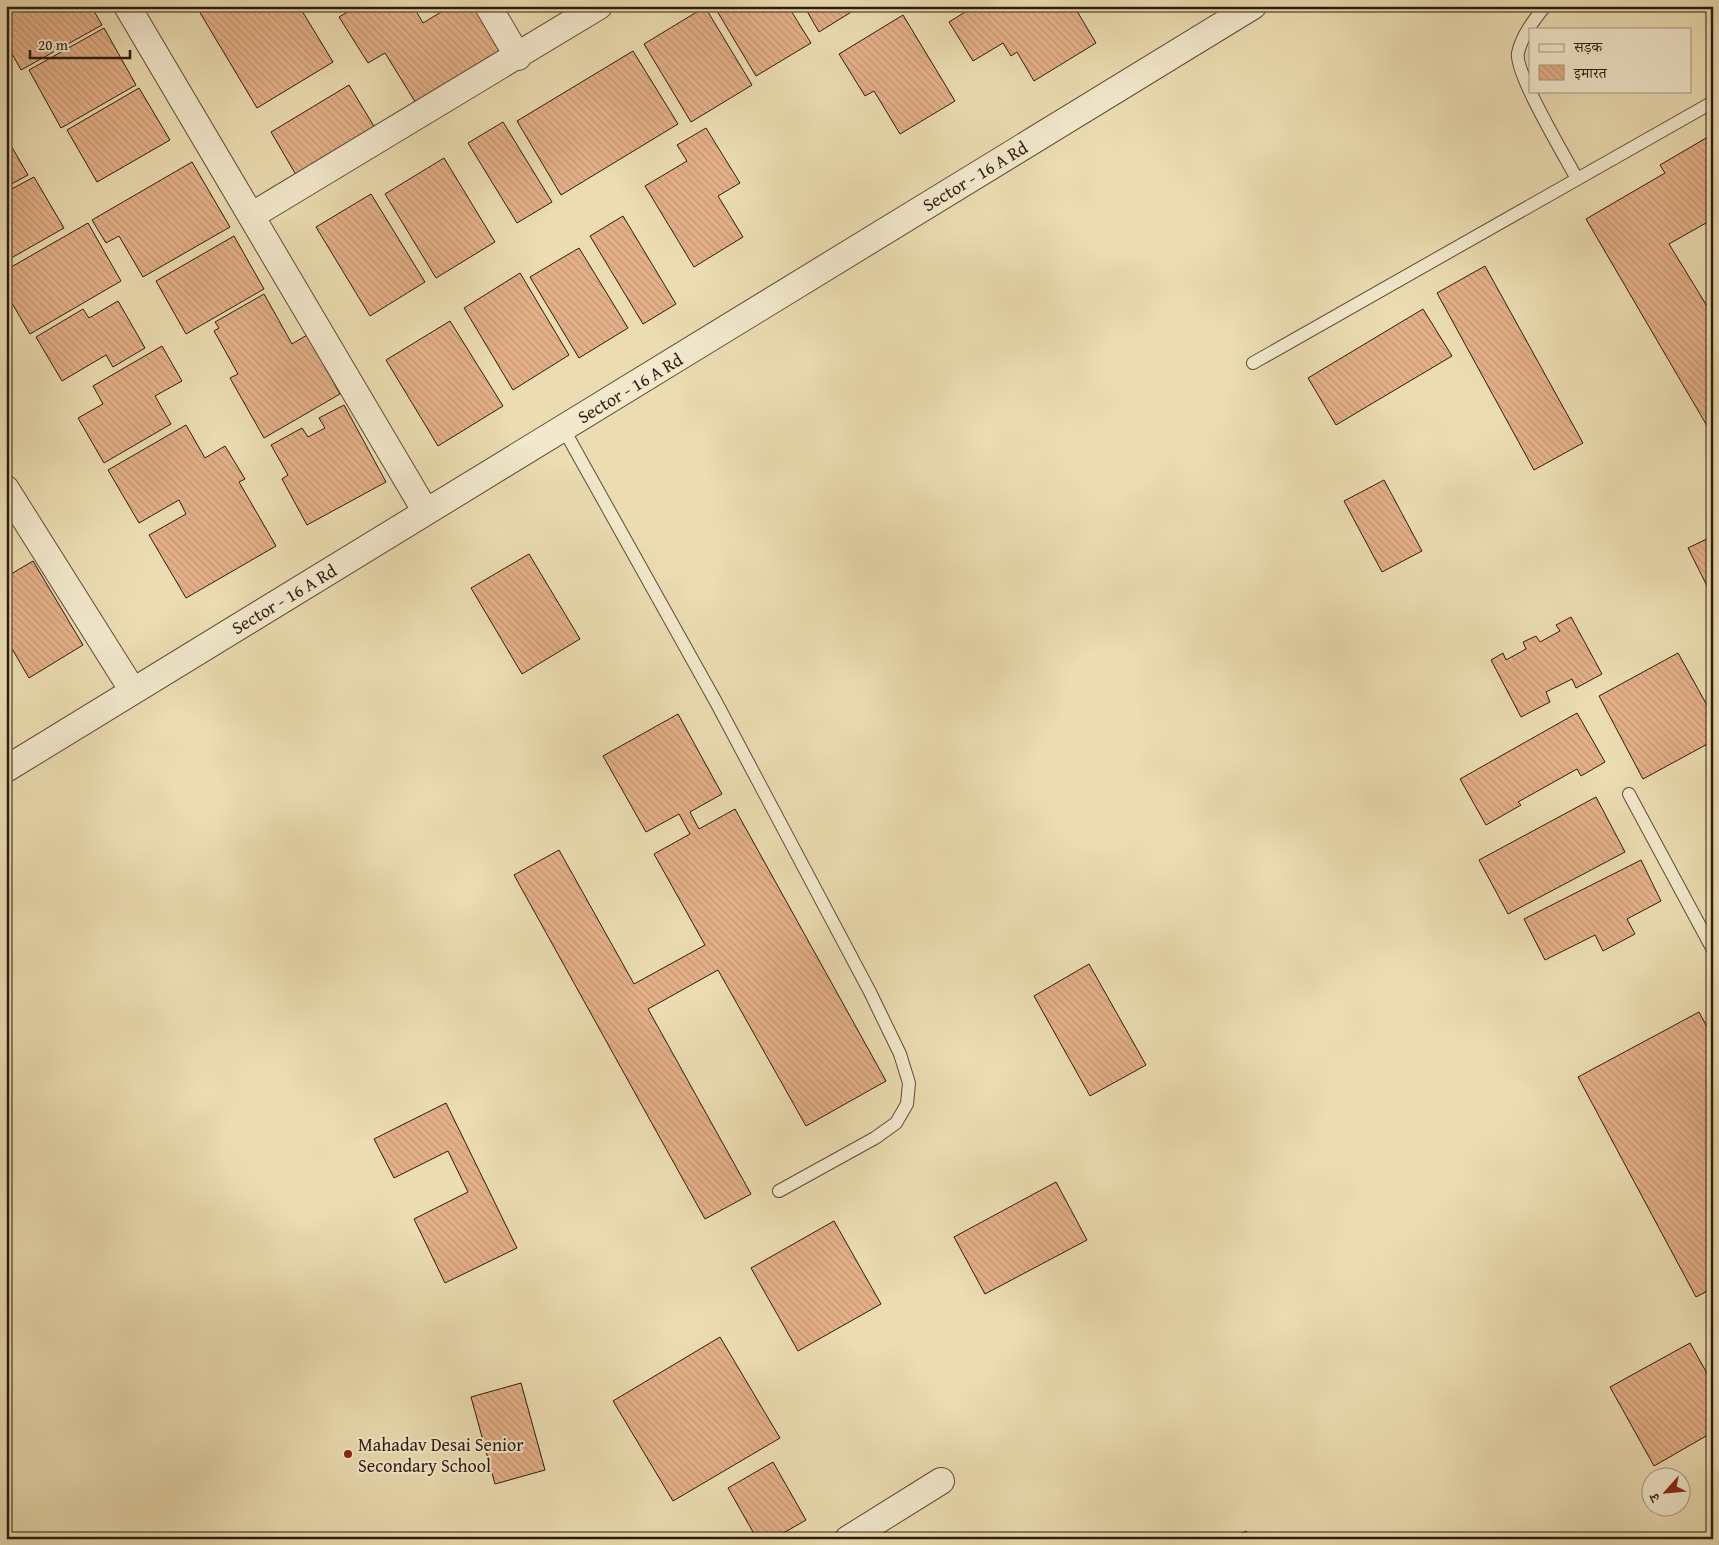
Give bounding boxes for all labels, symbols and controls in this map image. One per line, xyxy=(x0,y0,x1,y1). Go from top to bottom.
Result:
scale bar xyxy=(30,28,130,60)
legend xyxy=(1529,28,1692,92)
text: 20 m xyxy=(38,34,69,55)
text: सड़क xyxy=(1573,36,1603,57)
text: इमारत xyxy=(1573,62,1608,83)
street label: Sector - 16 A Rd xyxy=(917,134,1033,218)
street label: Sector - 16 A Rd xyxy=(572,346,688,430)
street label: Sector - 16 A Rd xyxy=(226,557,342,641)
place label: Mahadav Desai Senior Secondary School xyxy=(358,1431,524,1479)
marker: Mahadav Desai Senior Secondary School xyxy=(342,1448,354,1460)
north arrow xyxy=(1642,1468,1692,1518)
text: उ xyxy=(1643,1489,1665,1507)

